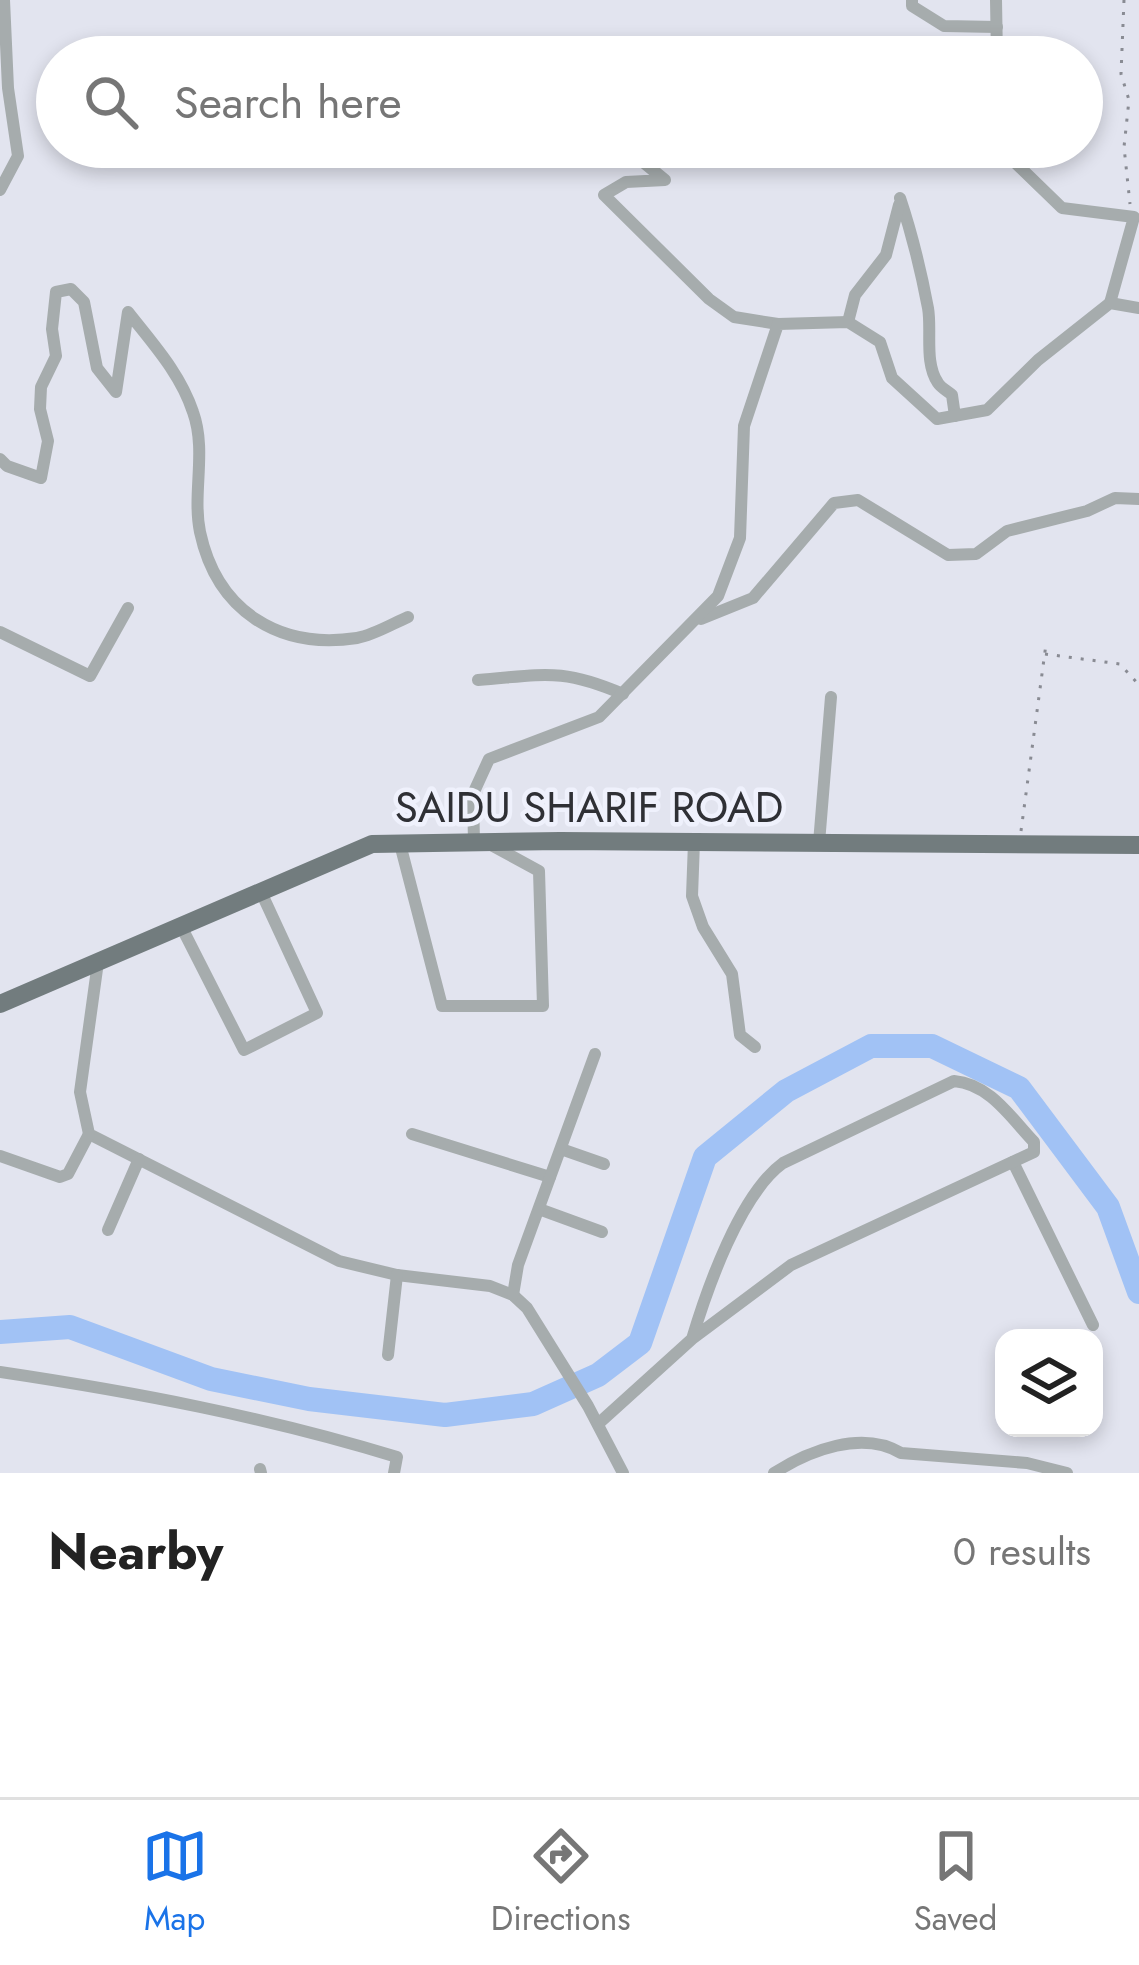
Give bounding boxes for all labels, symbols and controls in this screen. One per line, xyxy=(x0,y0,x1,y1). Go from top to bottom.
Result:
search box xyxy=(36,36,1103,168)
icon: search xyxy=(78,69,144,135)
text: Search here xyxy=(174,70,402,135)
street label: SAIDU SHARIF ROAD xyxy=(395,777,783,838)
map controls xyxy=(995,1329,1103,1437)
button: layers xyxy=(995,1329,1103,1437)
text: Nearby xyxy=(48,1514,223,1588)
text: 0 results xyxy=(953,1523,1091,1580)
tab: Map xyxy=(142,1823,208,1942)
tab: Directions xyxy=(491,1823,631,1942)
tab: Saved xyxy=(914,1823,997,1942)

